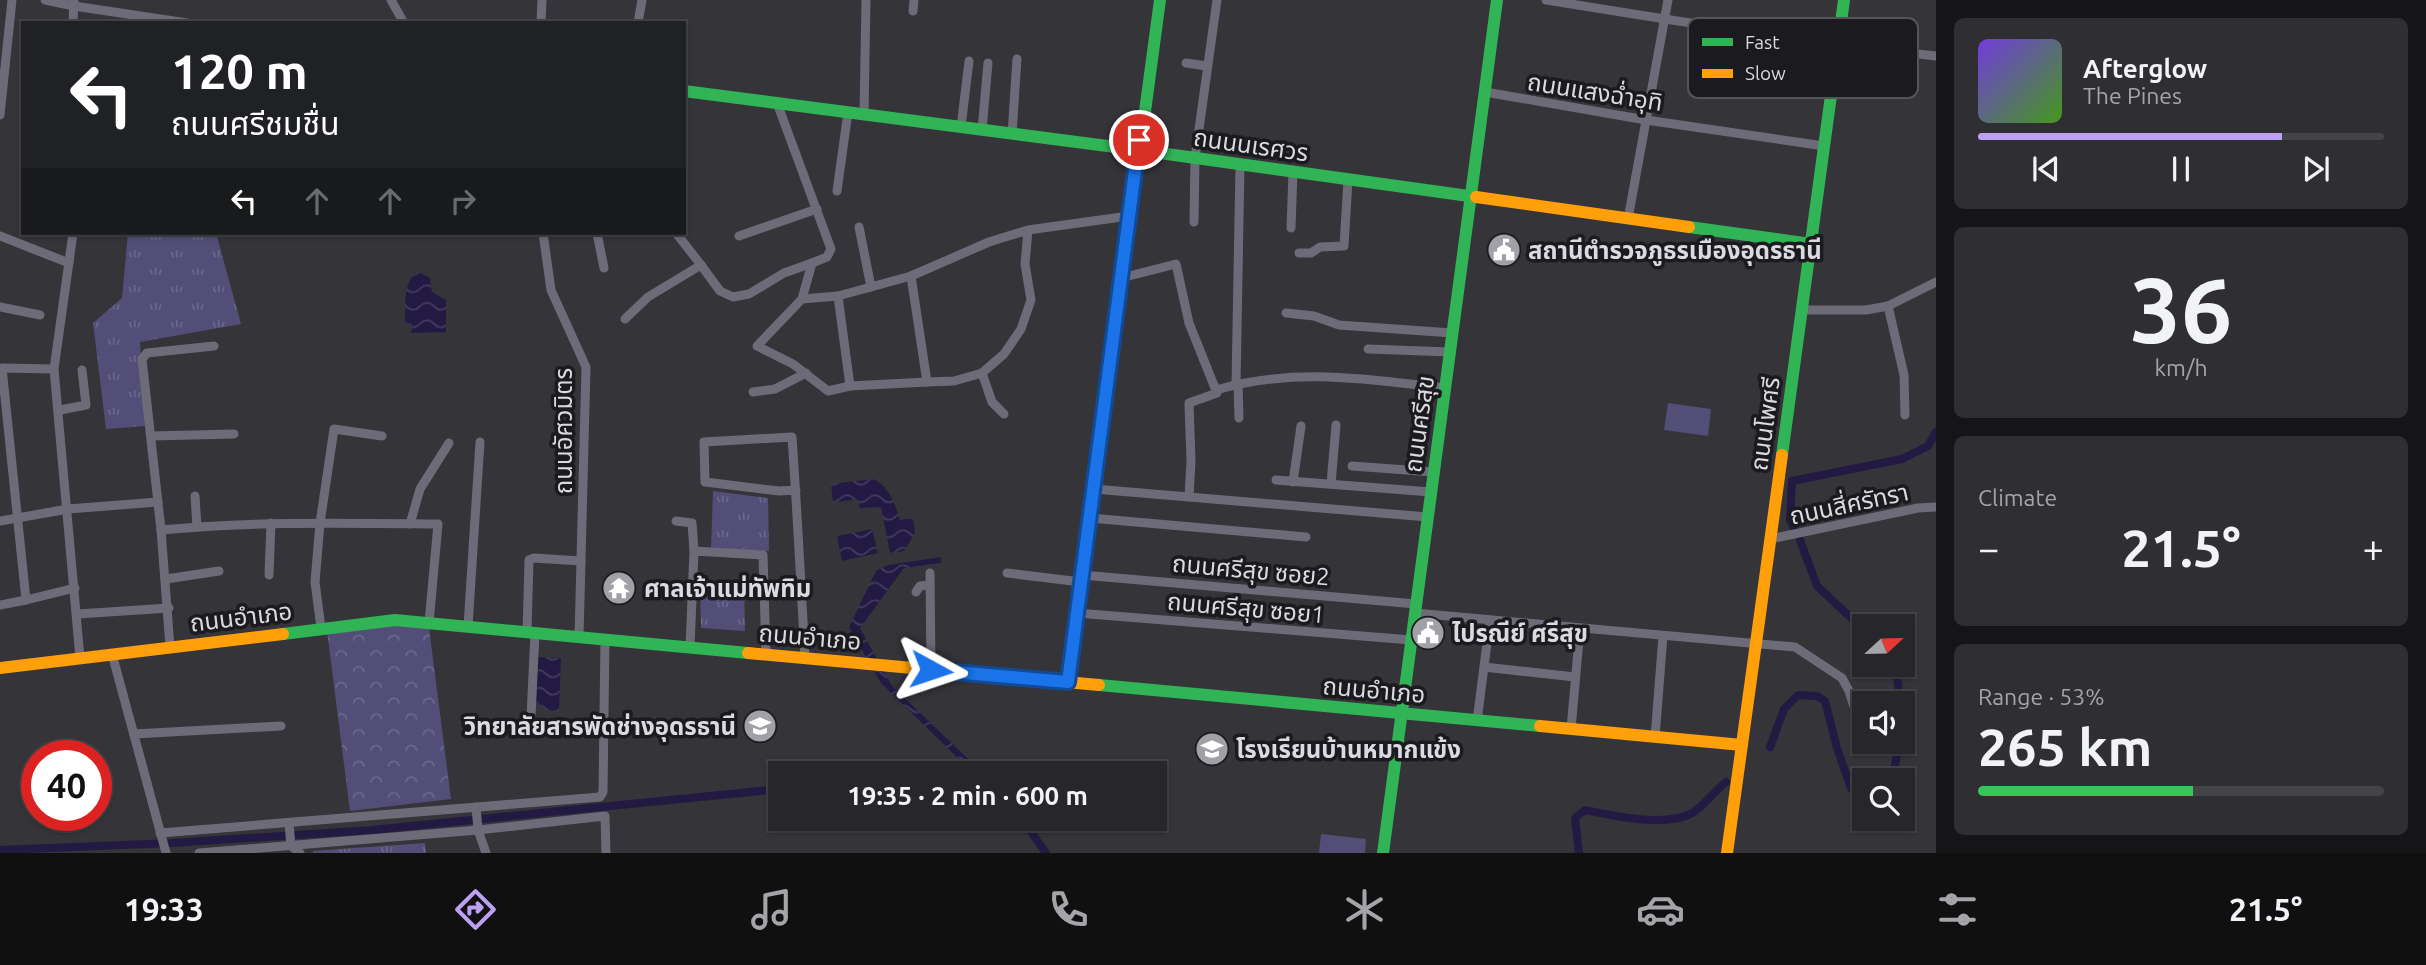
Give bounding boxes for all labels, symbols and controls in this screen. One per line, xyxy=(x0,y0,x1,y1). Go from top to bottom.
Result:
legend xyxy=(1688,18,1918,98)
text: Fast xyxy=(1745,31,1780,53)
text: 120 m xyxy=(171,43,308,98)
icon: left xyxy=(56,49,147,140)
text: Afterglow xyxy=(2083,54,2207,83)
text: Slow xyxy=(1745,62,1786,84)
street label: ถนนแสงฉ่ำอุทิ xyxy=(1525,65,1665,118)
text: The Pines xyxy=(2083,83,2182,108)
text: ถนนศรีชมชื่น xyxy=(171,105,340,141)
pin xyxy=(1109,110,1169,170)
icon: arrive xyxy=(1120,121,1158,159)
street label: ถนนนเรศวร xyxy=(1192,124,1310,166)
icon: previous xyxy=(2027,150,2065,188)
icon: pause xyxy=(2162,150,2200,188)
icon: next xyxy=(2297,150,2335,188)
icon: left xyxy=(225,182,263,220)
icon: ahead xyxy=(298,182,336,220)
icon: ahead xyxy=(371,182,409,220)
icon: right xyxy=(444,182,482,220)
public building icon: สถานีตำรวจภูธรเมืองอุดรธานี xyxy=(1485,231,1523,269)
place label: สถานีตำรวจภูธรเมืองอุดรธานี xyxy=(1528,237,1822,266)
text: 36 xyxy=(2130,258,2232,360)
text: km/h xyxy=(2154,355,2208,380)
street label: ถนนอัศวมิตร xyxy=(550,368,577,494)
street label: ถนนศรีสุข xyxy=(1399,374,1441,474)
street label: ถนนโพศรี xyxy=(1745,375,1785,473)
street label: ถนนสี่ศรัทรา xyxy=(1787,475,1911,530)
text: Climate xyxy=(1978,485,2057,510)
text: 21.5° xyxy=(2121,519,2241,577)
text: − xyxy=(1978,527,1999,569)
text: + xyxy=(2363,527,2384,569)
street label: ถนนศรีสุข ซอย2 xyxy=(1171,550,1331,592)
temple icon: ศาลเจ้าแม่ทัพทิม xyxy=(600,569,638,607)
place label: ศาลเจ้าแม่ทัพทิม xyxy=(644,575,811,602)
street label: ถนนศรีสุข ซอย1 xyxy=(1166,588,1326,630)
street label: ถนนอำเภอ xyxy=(188,597,294,637)
public building icon: ไปรณีย์ ศรีสุข xyxy=(1409,614,1447,652)
north arrow xyxy=(1852,614,1914,677)
map controls xyxy=(1852,614,1915,831)
street label: ถนนอำเภอ xyxy=(758,619,862,655)
place label: ไปรณีย์ ศรีสุข xyxy=(1452,620,1588,649)
position arrow xyxy=(894,633,968,707)
street label: ถนนอำเภอ xyxy=(1322,672,1426,708)
text: Range · 53% xyxy=(1978,684,2105,709)
button: sound xyxy=(1852,691,1915,754)
school or university icon: วิทยาลัยสารพัดช่างอุดรธานี xyxy=(741,707,779,745)
place label: วิทยาลัยสารพัดช่างอุดรธานี xyxy=(464,713,736,742)
text: 265 km xyxy=(1978,718,2152,776)
school or university icon: โรงเรียนบ้านหมากแข้ง xyxy=(1193,730,1231,768)
place label: โรงเรียนบ้านหมากแข้ง xyxy=(1236,736,1461,763)
speed limit sign: 40 xyxy=(21,740,112,831)
button: search xyxy=(1852,768,1915,831)
text: 19:35 · 2 min · 600 m xyxy=(847,781,1088,810)
icon: directions xyxy=(451,885,500,934)
icon: music xyxy=(747,885,796,934)
icon: phone xyxy=(1044,885,1093,934)
icon: climate xyxy=(1340,885,1389,934)
icon: car xyxy=(1636,885,1685,934)
icon: filters xyxy=(1933,885,1982,934)
text: 19:33 xyxy=(124,891,204,927)
text: 21.5° xyxy=(2229,891,2302,927)

